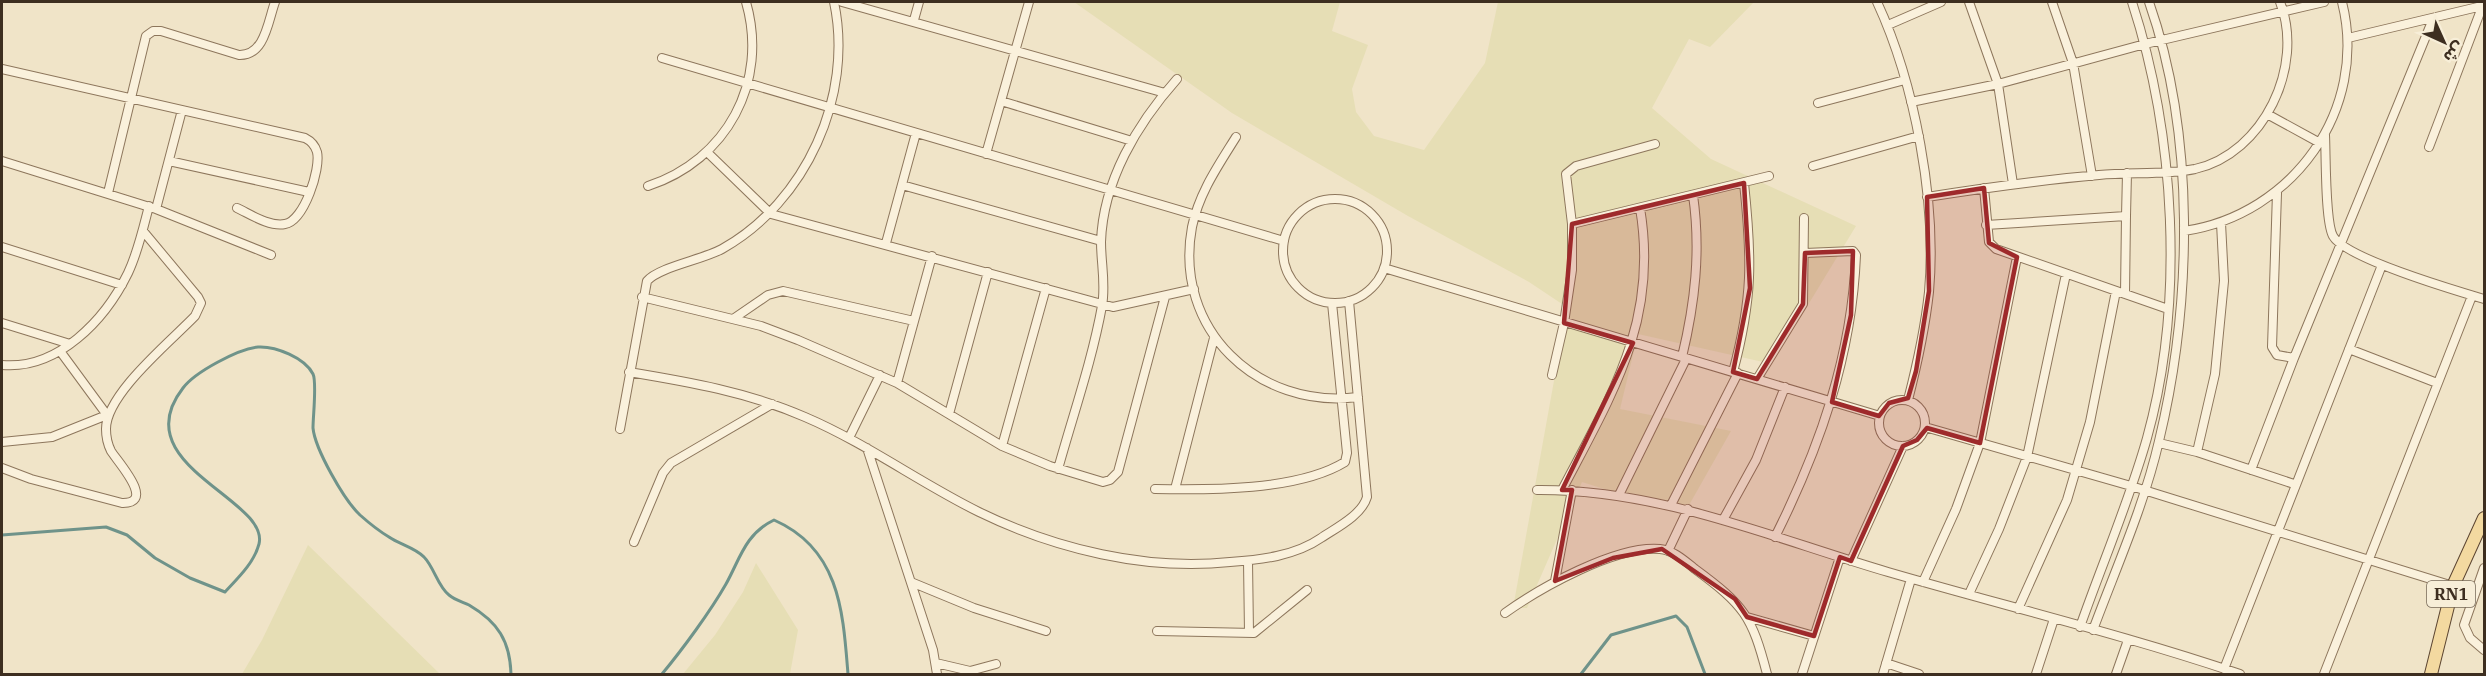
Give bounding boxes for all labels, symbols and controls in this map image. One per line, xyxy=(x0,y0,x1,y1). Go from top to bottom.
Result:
north arrow xyxy=(2414,12,2474,72)
text: ش xyxy=(2440,38,2469,67)
road number: RN1 xyxy=(2427,581,2475,607)

